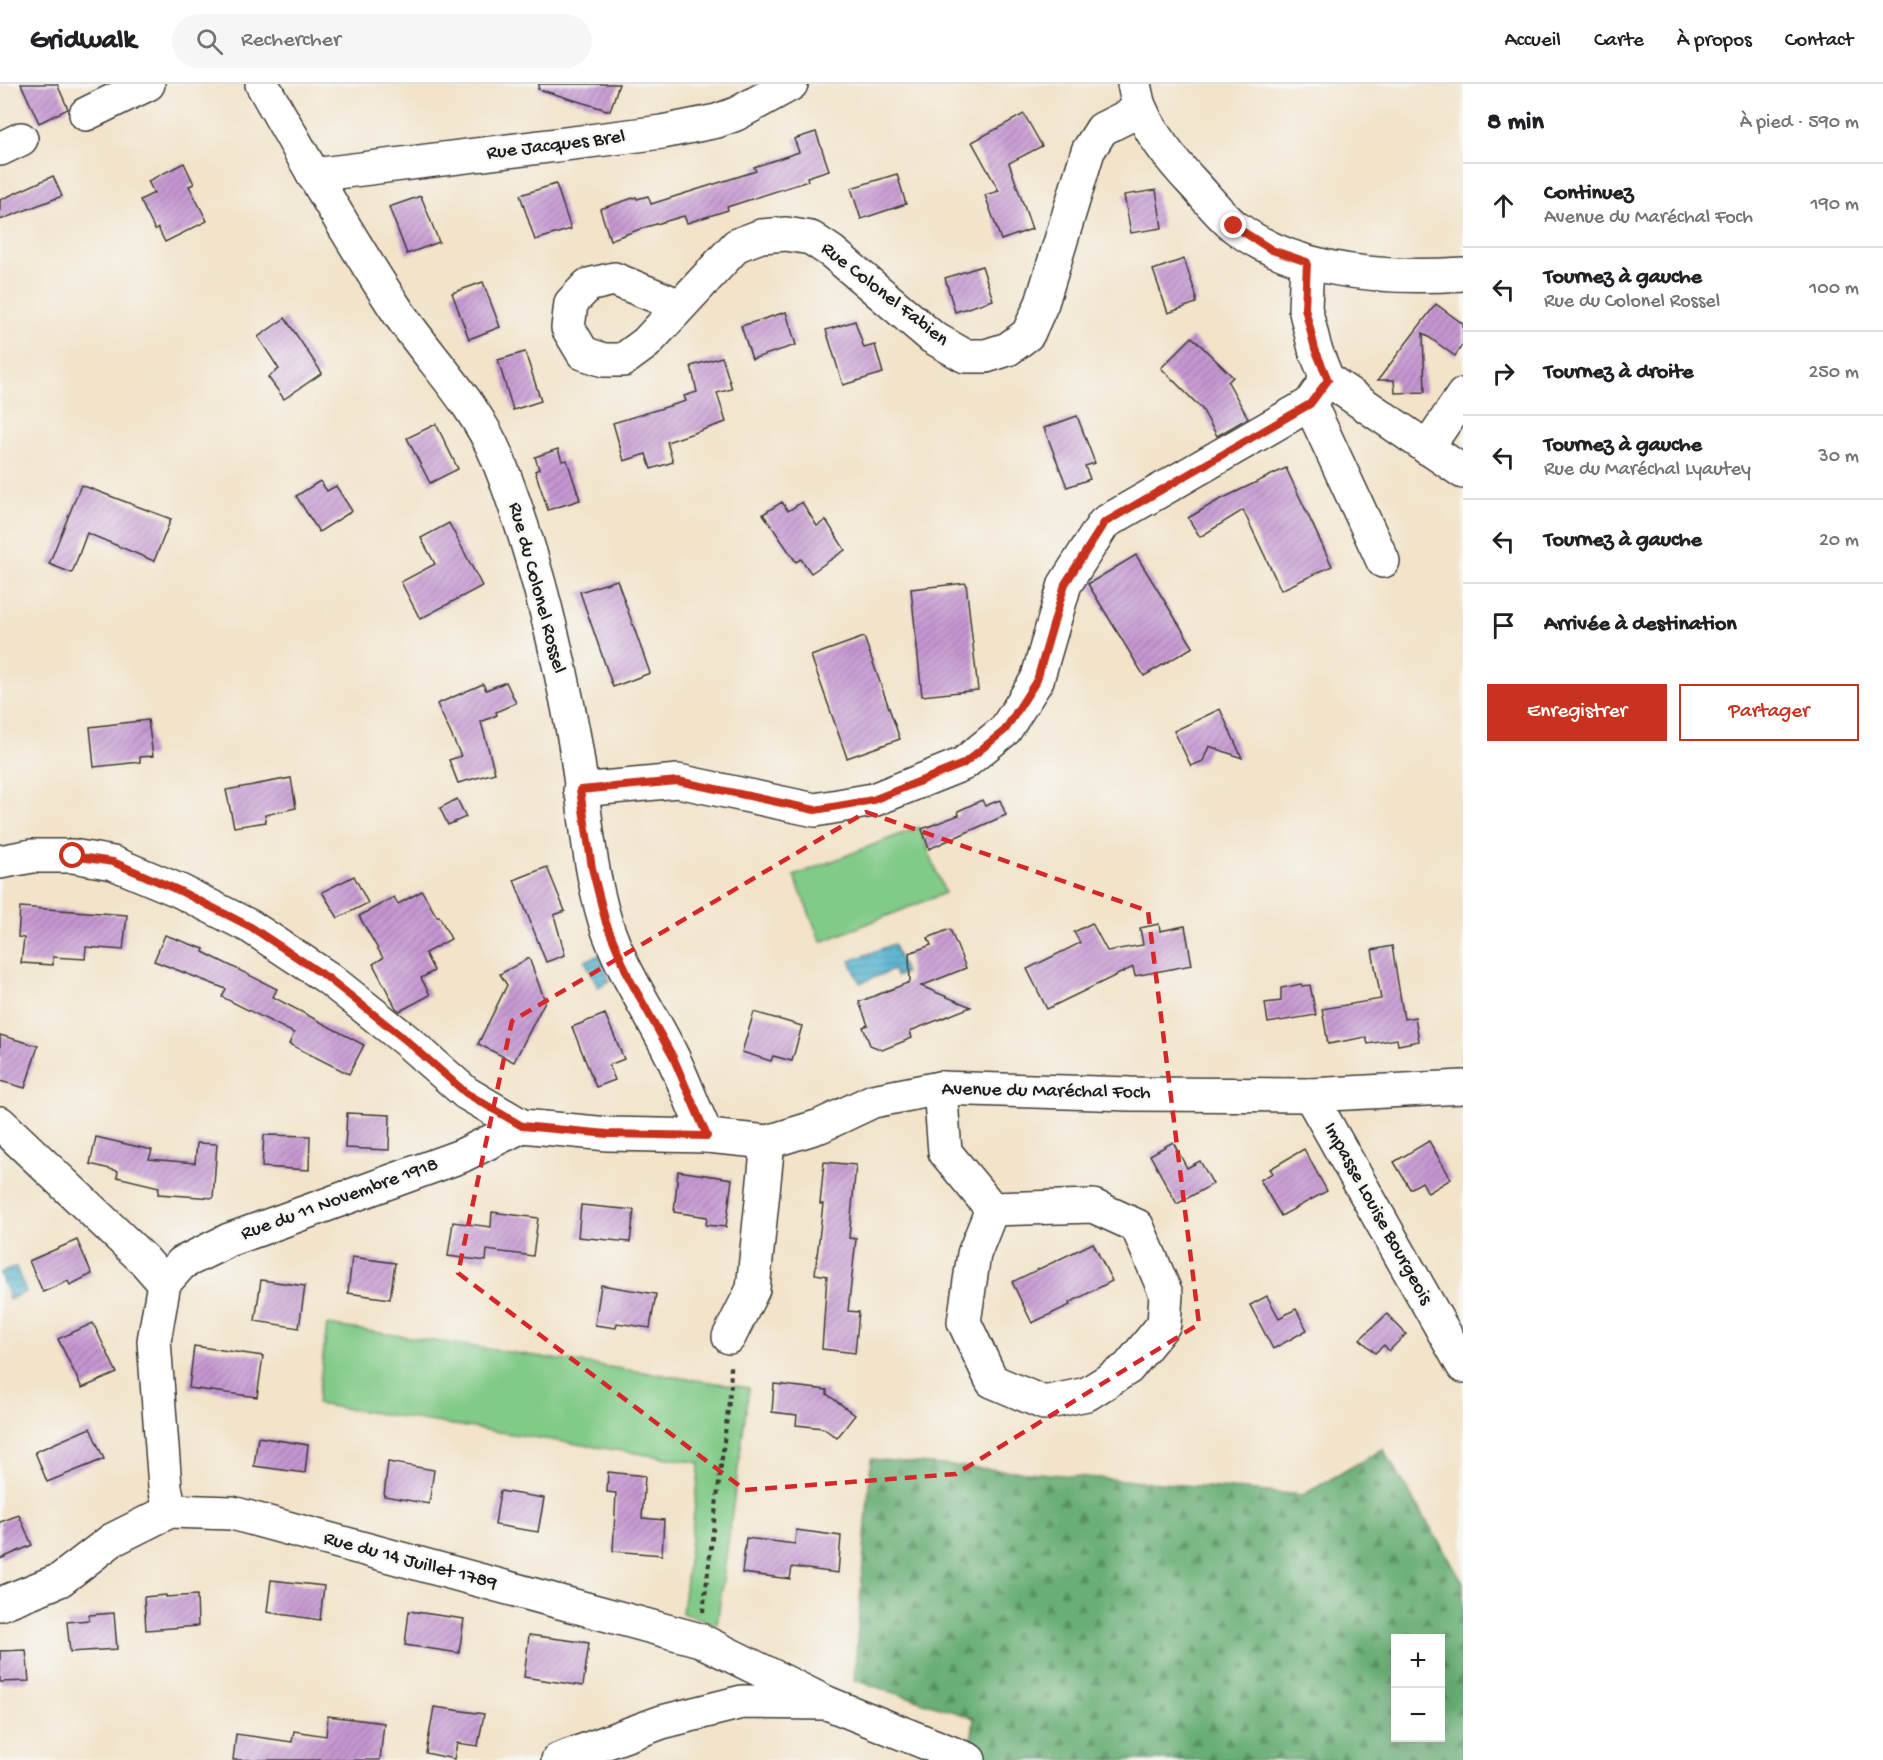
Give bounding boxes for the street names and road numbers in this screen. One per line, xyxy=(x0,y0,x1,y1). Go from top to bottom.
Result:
street label: Rue Jacques Brel xyxy=(486,126,626,166)
street label: Rue Colonel Fabien xyxy=(815,238,953,352)
street label: Rue du Colonel Rossel xyxy=(502,500,570,676)
street label: Avenue du Maréchal Foch xyxy=(941,1079,1151,1105)
street label: Impasse Louise Bourgeois xyxy=(1317,1119,1437,1310)
street label: Rue du 11 Novembre 1918 xyxy=(238,1154,442,1246)
street label: Rue du 14 Juillet 1789 xyxy=(321,1528,499,1596)

